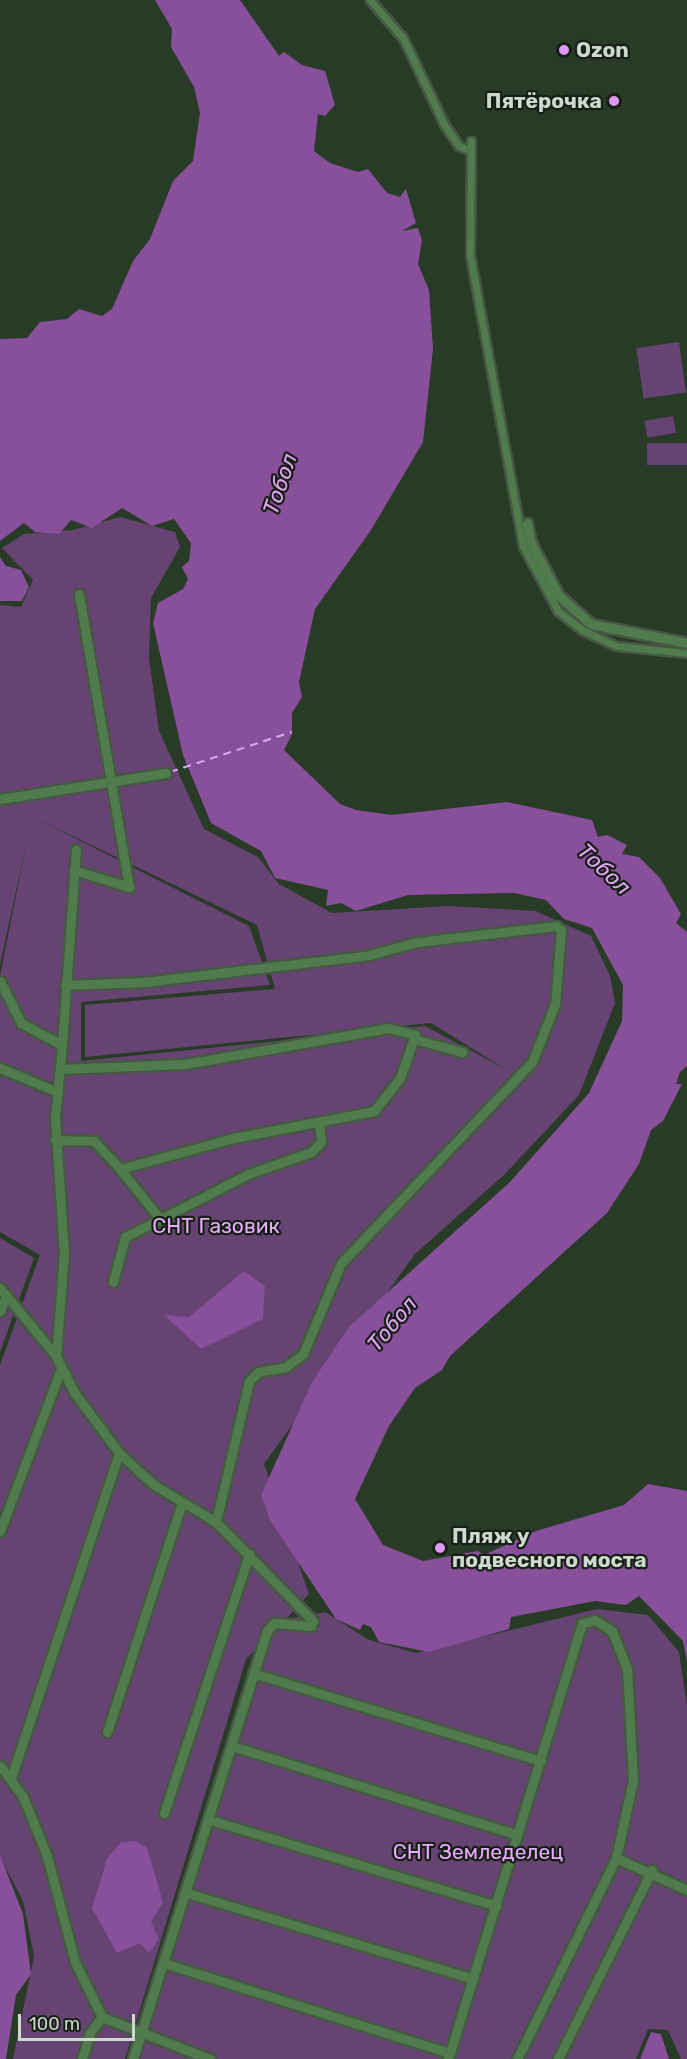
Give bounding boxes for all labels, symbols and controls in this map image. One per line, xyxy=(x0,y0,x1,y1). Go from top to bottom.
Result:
place label: Ozon xyxy=(576,37,629,63)
marker: Ozon xyxy=(557,43,571,57)
place label: Пятёрочка xyxy=(486,88,602,114)
marker: Пятёрочка xyxy=(607,94,621,108)
water label: Тобол xyxy=(257,450,303,518)
water label: Тобол xyxy=(572,838,636,900)
park label: СНТ Газовик xyxy=(152,1213,280,1239)
water label: Тобол xyxy=(362,1291,422,1357)
place label: Пляж у подвесного моста xyxy=(452,1523,647,1573)
marker: Пляж у подвесного моста xyxy=(433,1541,447,1555)
park label: СНТ Земледелец xyxy=(393,1839,563,1865)
scale bar xyxy=(21,2002,138,2040)
text: 100 m xyxy=(29,2013,80,2035)

